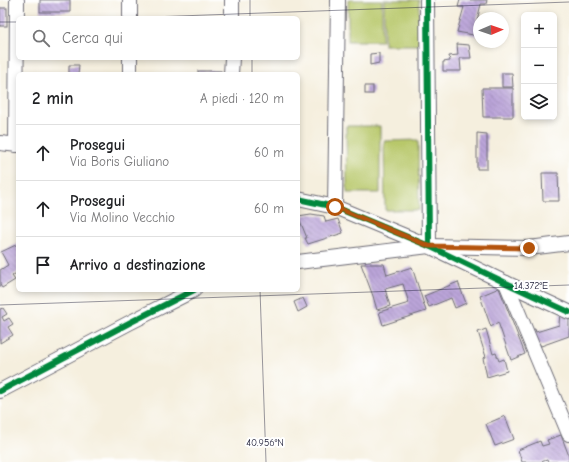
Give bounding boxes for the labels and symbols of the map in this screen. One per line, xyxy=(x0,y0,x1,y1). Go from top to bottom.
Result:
north arrow xyxy=(473,12,509,48)
route start xyxy=(326,198,344,216)
route end xyxy=(520,239,538,257)
text: 14.372°E xyxy=(514,280,548,292)
text: 40.956°N xyxy=(246,437,284,449)

